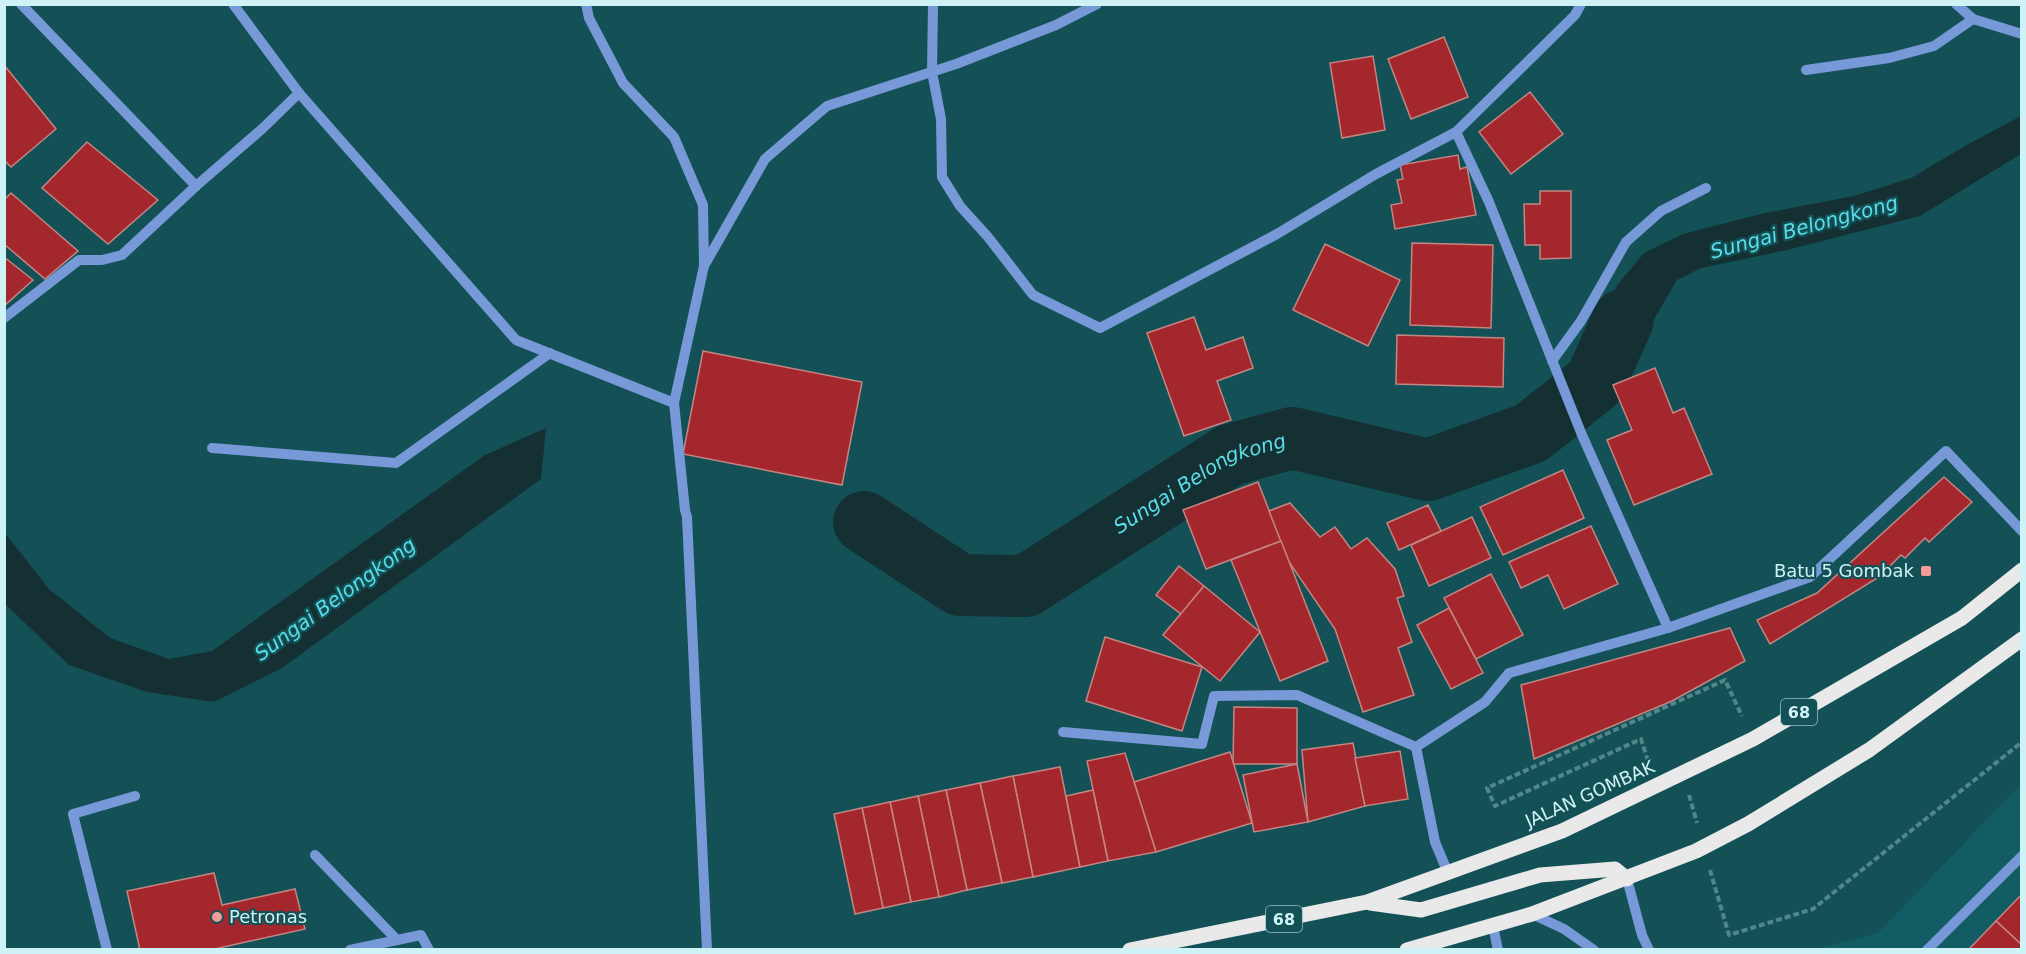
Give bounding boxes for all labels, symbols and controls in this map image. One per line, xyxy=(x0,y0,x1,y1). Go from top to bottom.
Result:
water label: Sungai Belongkong xyxy=(1708,190,1900,264)
water label: Sungai Belongkong xyxy=(1109,428,1289,539)
water label: Sungai Belongkong xyxy=(250,532,420,666)
place label: Batu 5 Gombak xyxy=(1774,560,1915,581)
marker: Batu 5 Gombak xyxy=(1919,564,1933,578)
road number: 68 xyxy=(1781,699,1817,725)
street label: JALAN GOMBAK xyxy=(1521,755,1659,832)
place label: Petronas xyxy=(229,906,307,927)
road number: 68 xyxy=(1266,906,1302,932)
marker: Petronas xyxy=(210,910,224,924)

